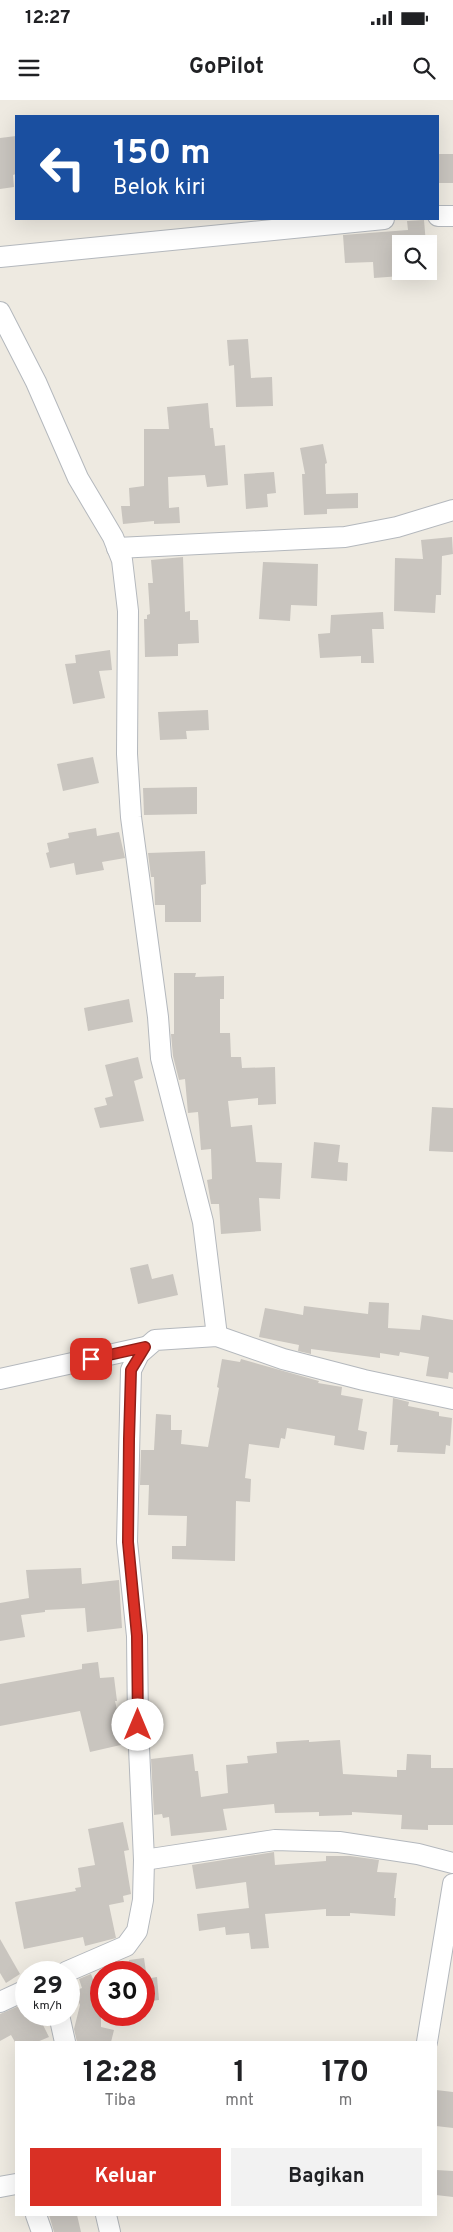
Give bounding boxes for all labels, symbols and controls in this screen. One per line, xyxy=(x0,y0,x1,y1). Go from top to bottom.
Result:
text: 12:27 xyxy=(25,6,70,30)
icon: menu xyxy=(15,54,43,82)
text: GoPilot xyxy=(189,54,264,81)
icon: search xyxy=(410,54,438,82)
text: 150 m xyxy=(113,132,211,176)
icon: left xyxy=(30,135,95,200)
text: Belok kiri xyxy=(113,175,206,202)
map controls xyxy=(392,235,437,280)
button: search xyxy=(392,235,437,280)
pin xyxy=(70,1338,112,1380)
icon: arrive xyxy=(77,1345,105,1373)
position arrow xyxy=(111,1698,163,1750)
speed limit sign: 30 xyxy=(90,1961,155,2026)
text: 29 xyxy=(32,1971,63,2003)
text: km/h xyxy=(33,1998,62,2014)
text: 12:28 xyxy=(83,2055,158,2092)
text: 1 xyxy=(234,2055,246,2092)
text: 170 xyxy=(322,2055,369,2092)
text: Tiba xyxy=(105,2091,136,2111)
text: mnt xyxy=(225,2091,254,2111)
text: m xyxy=(339,2091,352,2111)
button: Keluar xyxy=(30,2148,221,2206)
button: Bagikan xyxy=(231,2148,422,2206)

